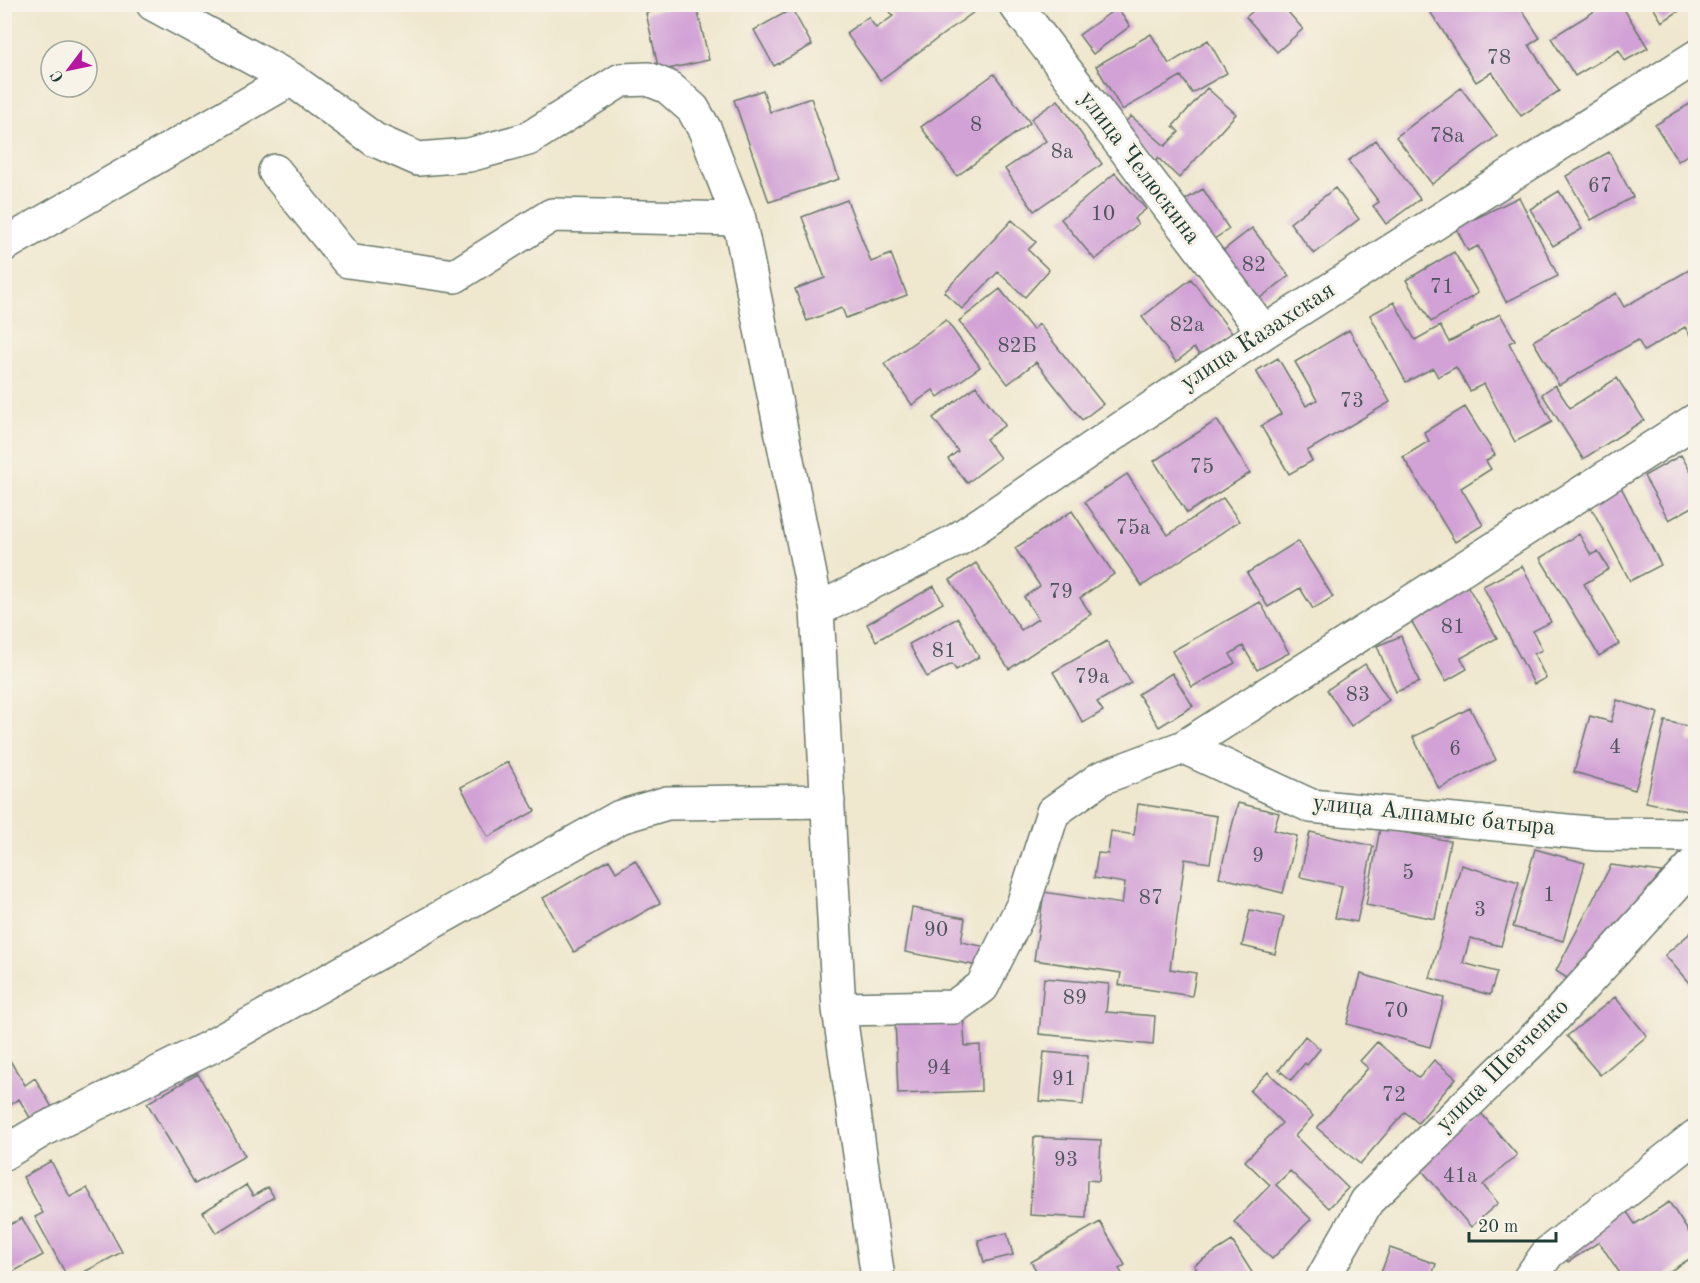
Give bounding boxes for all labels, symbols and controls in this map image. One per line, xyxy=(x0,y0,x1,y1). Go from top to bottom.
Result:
north arrow xyxy=(39,39,99,99)
house number: 78 xyxy=(1487,48,1511,69)
text: С xyxy=(48,67,68,85)
street label: улица Челюскина xyxy=(1074,87,1204,249)
house number: 8 xyxy=(970,115,982,136)
house number: 78а xyxy=(1430,126,1464,147)
house number: 8а xyxy=(1051,142,1073,163)
house number: 67 xyxy=(1588,176,1612,197)
house number: 10 xyxy=(1091,204,1115,225)
house number: 82 xyxy=(1242,255,1266,276)
house number: 71 xyxy=(1430,277,1454,298)
street label: улица Казахская xyxy=(1177,278,1339,396)
house number: 82а xyxy=(1170,315,1204,336)
house number: 82Б xyxy=(997,336,1037,357)
house number: 73 xyxy=(1340,391,1364,412)
house number: 75 xyxy=(1190,457,1214,478)
house number: 75а xyxy=(1116,518,1150,539)
house number: 79 xyxy=(1049,582,1073,603)
house number: 81 xyxy=(1441,617,1465,638)
house number: 81 xyxy=(932,641,956,662)
house number: 79а xyxy=(1075,667,1109,688)
house number: 83 xyxy=(1346,685,1370,706)
house number: 4 xyxy=(1609,737,1621,758)
house number: 6 xyxy=(1449,739,1461,760)
street label: улица Алпамыс батыра xyxy=(1311,791,1557,841)
house number: 9 xyxy=(1252,846,1264,867)
house number: 5 xyxy=(1402,863,1414,884)
house number: 1 xyxy=(1543,885,1555,906)
house number: 87 xyxy=(1139,888,1163,909)
house number: 3 xyxy=(1474,900,1486,921)
house number: 90 xyxy=(924,920,948,941)
house number: 89 xyxy=(1063,988,1087,1009)
street label: улица Шевченко xyxy=(1432,995,1574,1137)
house number: 70 xyxy=(1384,1001,1408,1022)
house number: 94 xyxy=(927,1058,951,1079)
house number: 91 xyxy=(1052,1069,1076,1090)
house number: 72 xyxy=(1382,1085,1406,1106)
house number: 93 xyxy=(1054,1150,1078,1171)
house number: 41а xyxy=(1443,1166,1477,1187)
scale bar xyxy=(1469,1205,1556,1243)
text: 20 m xyxy=(1478,1218,1518,1236)

